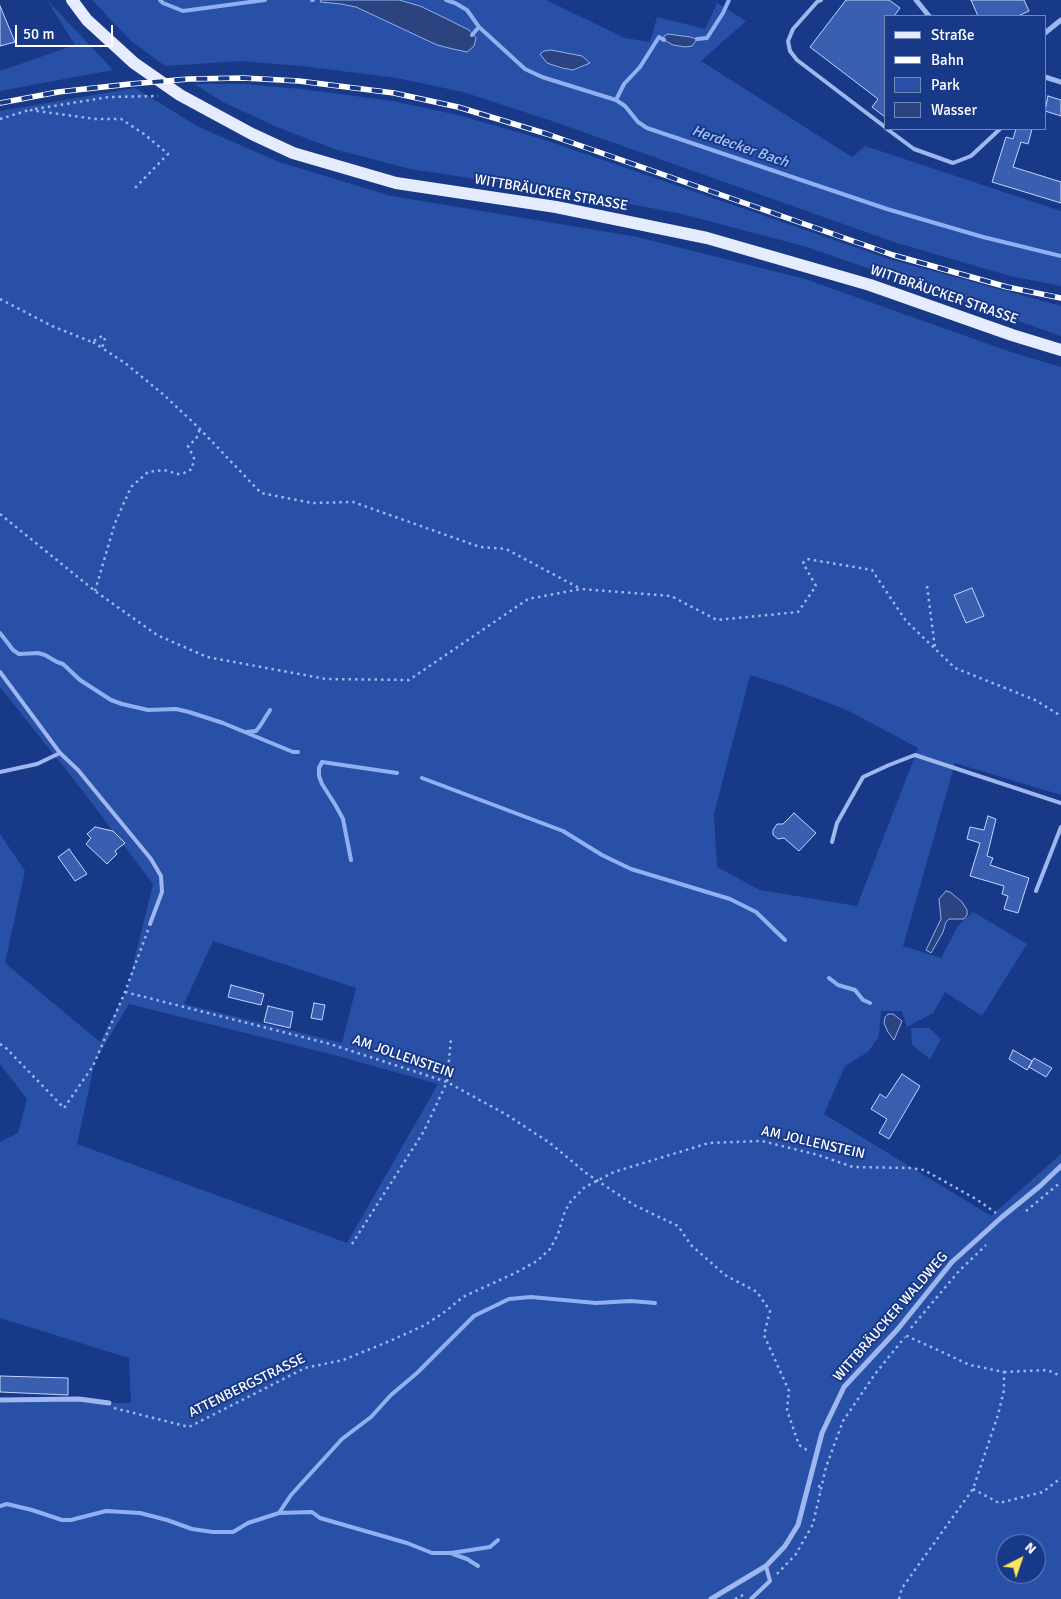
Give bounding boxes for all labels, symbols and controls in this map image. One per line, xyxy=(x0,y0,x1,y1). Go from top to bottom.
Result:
scale bar xyxy=(18,15,115,47)
legend xyxy=(884,15,1046,130)
text: 50 m xyxy=(23,25,54,43)
text: Straße xyxy=(931,26,975,44)
text: Bahn xyxy=(931,51,964,69)
text: Park xyxy=(931,76,960,94)
text: Wasser xyxy=(931,101,977,119)
water label: Herdecker Bach xyxy=(689,122,791,172)
street label: WITTBRÄUCKER STRASSE xyxy=(473,171,629,215)
street label: WITTBRÄUCKER STRASSE xyxy=(868,262,1020,328)
street label: AM JOLLENSTEIN xyxy=(350,1032,456,1082)
street label: AM JOLLENSTEIN xyxy=(760,1123,866,1163)
street label: WITTBRÄUCKER WALDWEG xyxy=(830,1249,952,1385)
street label: ATTENBERGSTRASSE xyxy=(186,1350,308,1422)
north arrow xyxy=(996,1534,1046,1584)
text: N xyxy=(1021,1538,1040,1558)

